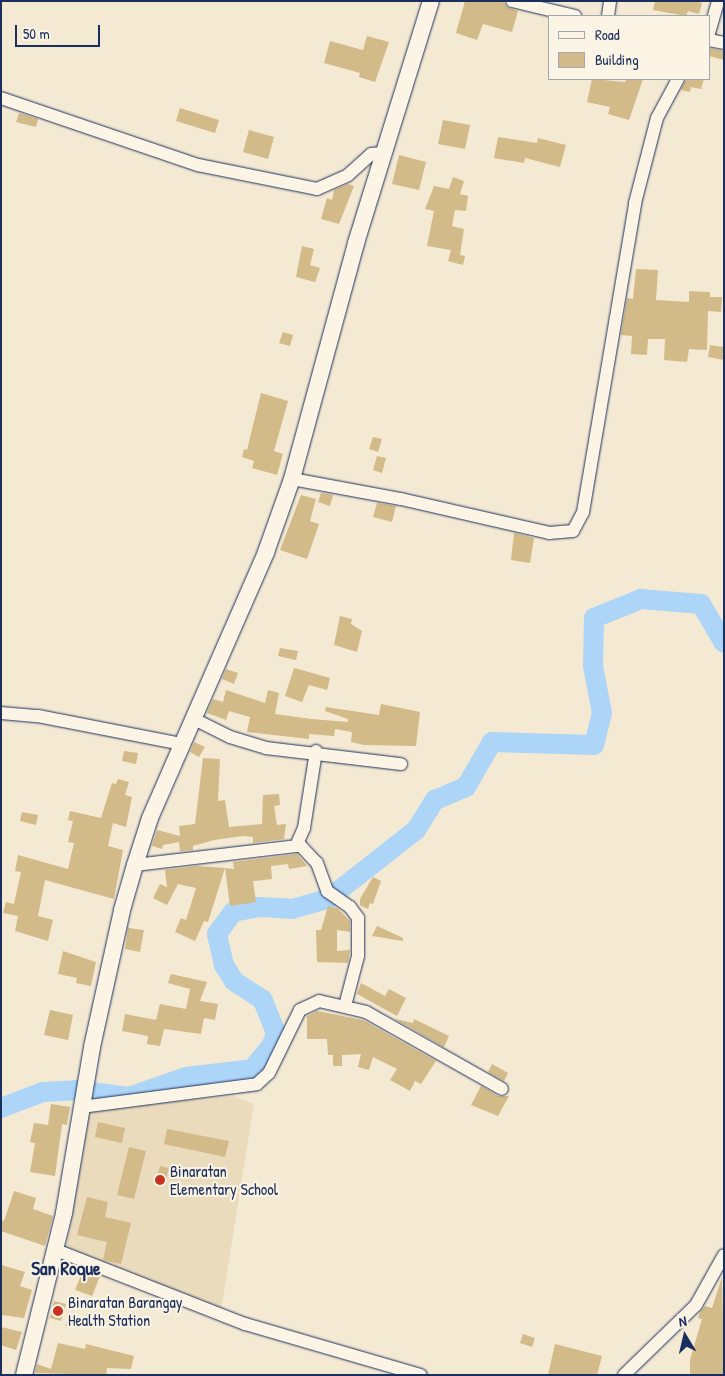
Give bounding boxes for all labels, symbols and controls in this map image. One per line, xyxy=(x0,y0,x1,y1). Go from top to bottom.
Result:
scale bar xyxy=(18,15,102,47)
legend xyxy=(548,15,710,80)
text: 50 m xyxy=(23,23,50,44)
text: Road xyxy=(595,24,620,45)
text: Building xyxy=(595,49,639,70)
place label: Binaratan Elementary School xyxy=(170,1161,278,1199)
marker: Binaratan Elementary School xyxy=(154,1174,166,1186)
district label: San Roque xyxy=(31,1258,101,1280)
place label: Binaratan Barangay Health Station xyxy=(68,1292,183,1330)
marker: Binaratan Barangay Health Station xyxy=(52,1305,64,1317)
north arrow xyxy=(660,1311,710,1361)
text: N xyxy=(677,1311,688,1331)

